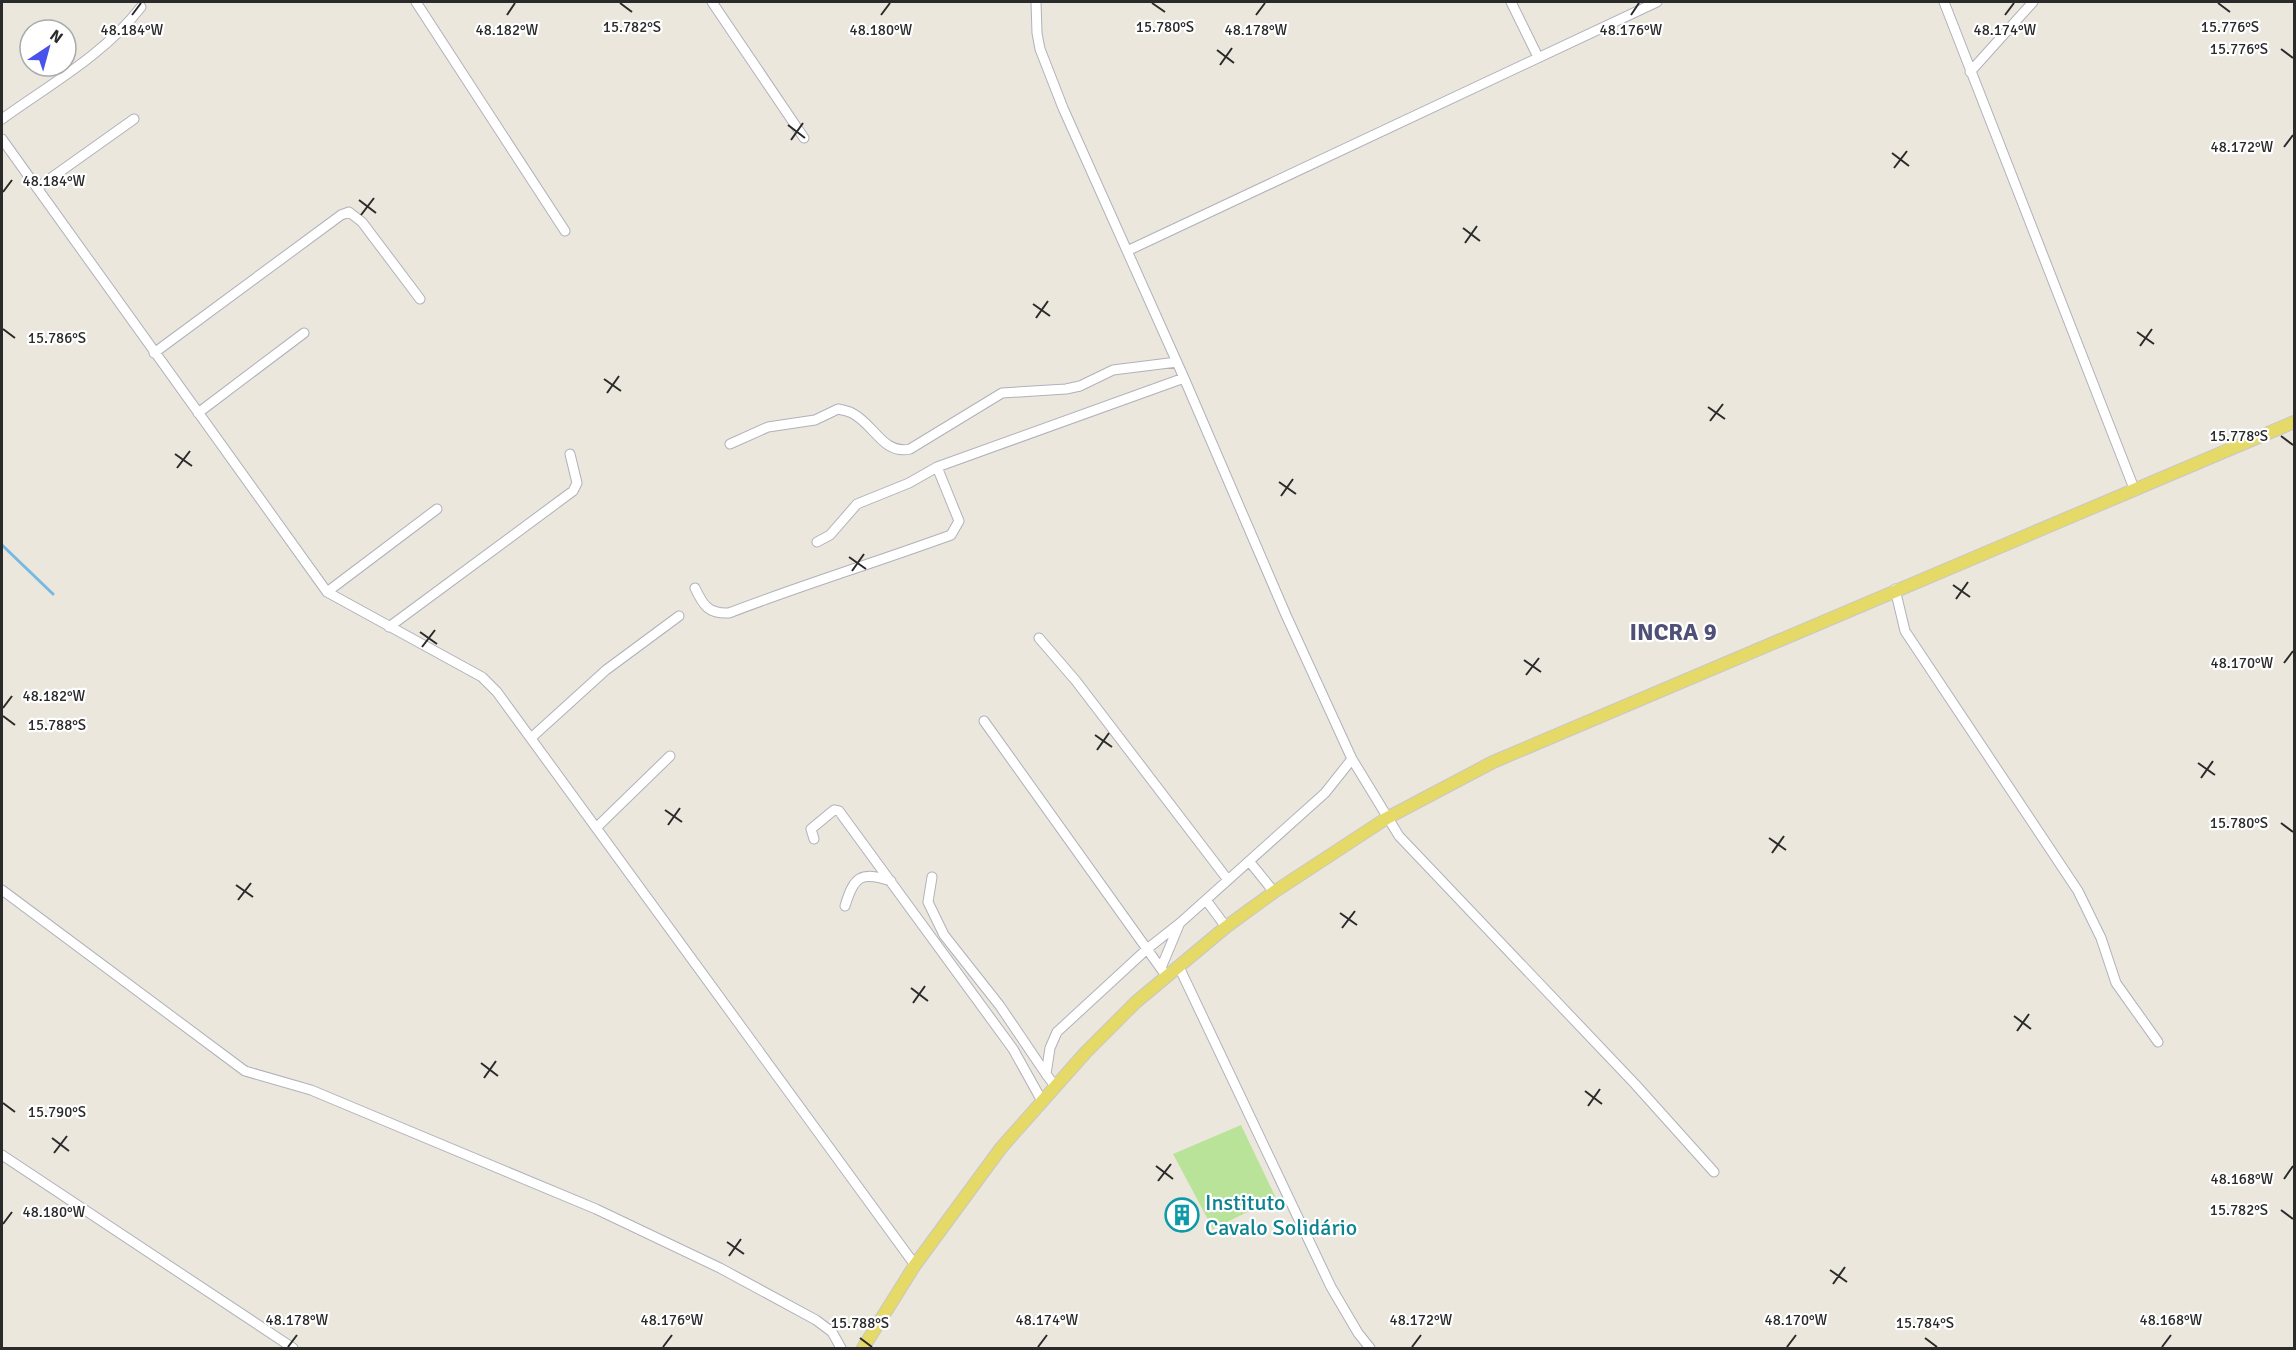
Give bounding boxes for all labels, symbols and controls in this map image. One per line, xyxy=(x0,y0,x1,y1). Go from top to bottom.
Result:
north arrow xyxy=(18,18,78,78)
text: 15.782°S xyxy=(603,18,661,36)
text: 15.780°S xyxy=(1136,18,1194,36)
text: 15.776°S xyxy=(2201,18,2259,36)
text: 48.184°W xyxy=(101,21,164,39)
text: 48.182°W xyxy=(476,21,539,39)
text: 48.180°W xyxy=(850,21,913,39)
text: 48.178°W xyxy=(1225,21,1288,39)
text: 48.176°W xyxy=(1600,21,1663,39)
text: 48.174°W xyxy=(1974,21,2037,39)
text: N xyxy=(46,25,67,48)
text: 15.776°S xyxy=(2210,40,2268,58)
text: 48.172°W xyxy=(2211,138,2274,156)
text: 48.184°W xyxy=(23,172,86,190)
text: 15.786°S xyxy=(28,329,86,347)
text: 15.778°S xyxy=(2210,427,2268,445)
district label: INCRA 9 xyxy=(1629,617,1717,647)
text: 48.170°W xyxy=(2211,654,2274,672)
text: 48.182°W xyxy=(23,687,86,705)
text: 15.788°S xyxy=(28,716,86,734)
text: 15.780°S xyxy=(2210,814,2268,832)
text: 15.790°S xyxy=(28,1103,86,1121)
text: 48.168°W xyxy=(2211,1170,2274,1188)
place label: Instituto Cavalo Solidário xyxy=(1205,1189,1357,1241)
building icon: Instituto Cavalo Solidário xyxy=(1164,1197,1200,1233)
text: 15.782°S xyxy=(2210,1201,2268,1219)
text: 48.180°W xyxy=(23,1203,86,1221)
text: 48.178°W xyxy=(266,1311,329,1329)
text: 48.176°W xyxy=(641,1311,704,1329)
text: 48.174°W xyxy=(1016,1311,1079,1329)
text: 48.172°W xyxy=(1390,1311,1453,1329)
text: 48.170°W xyxy=(1765,1311,1828,1329)
text: 48.168°W xyxy=(2140,1311,2203,1329)
text: 15.788°S xyxy=(831,1314,889,1332)
text: 15.784°S xyxy=(1896,1314,1954,1332)

